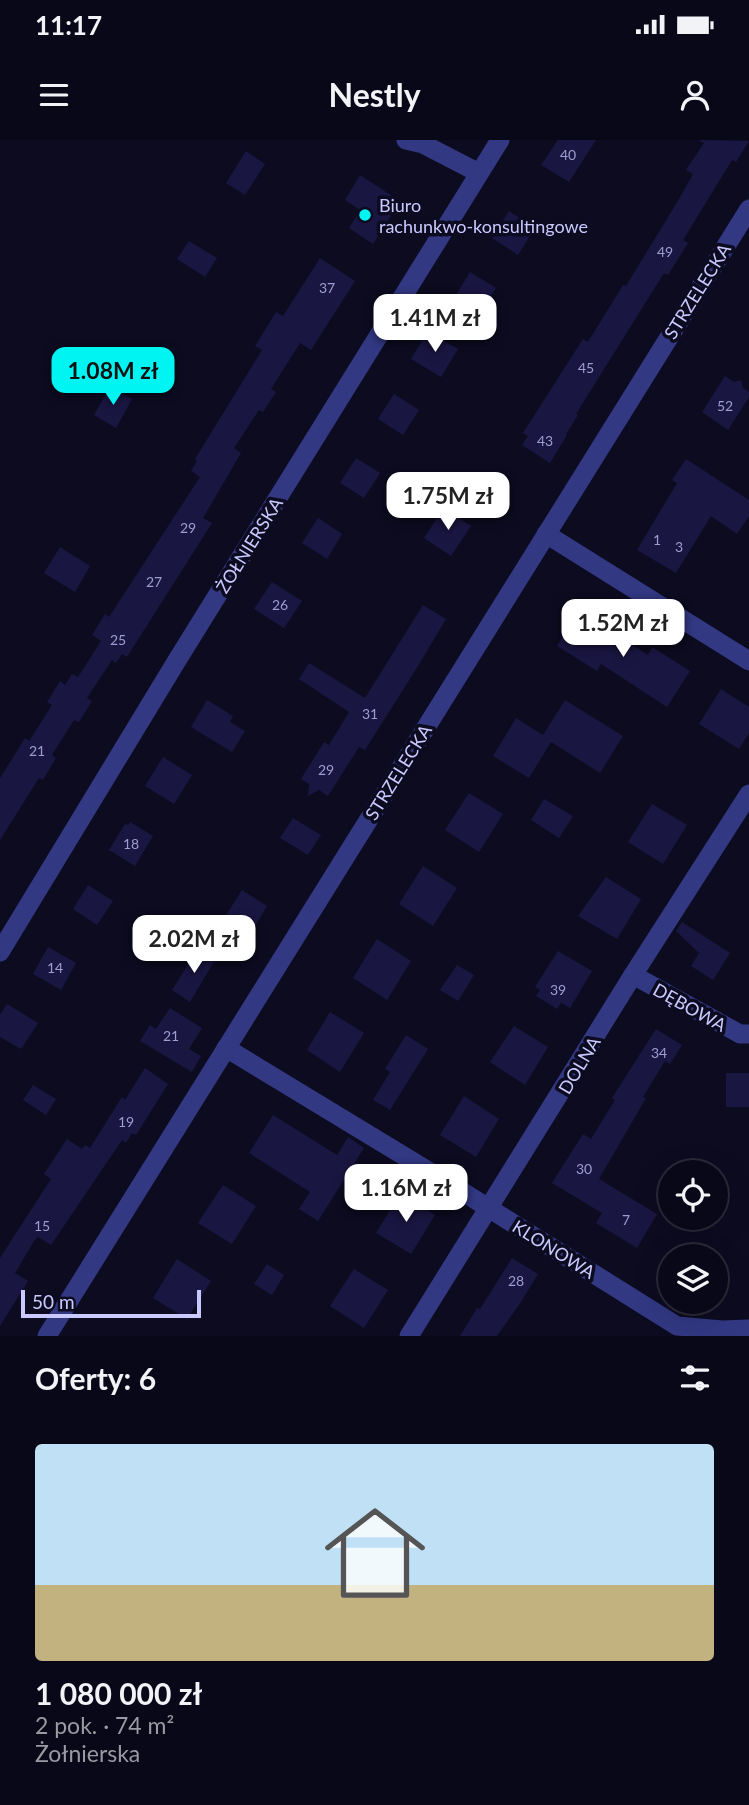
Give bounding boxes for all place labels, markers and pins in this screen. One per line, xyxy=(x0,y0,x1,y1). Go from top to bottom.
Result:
place label: Biuro rachunkwo-konsultingowe xyxy=(379,194,588,237)
marker: Biuro rachunkwo-konsultingowe xyxy=(357,207,373,223)
pin: 1.41M zł xyxy=(363,294,507,354)
pin: 1.08M zł xyxy=(41,348,185,407)
pin: 1.75M zł xyxy=(376,472,520,532)
pin: 1.52M zł xyxy=(551,600,695,659)
pin: 2.02M zł xyxy=(122,916,266,975)
pin: 1.16M zł xyxy=(334,1164,478,1224)

